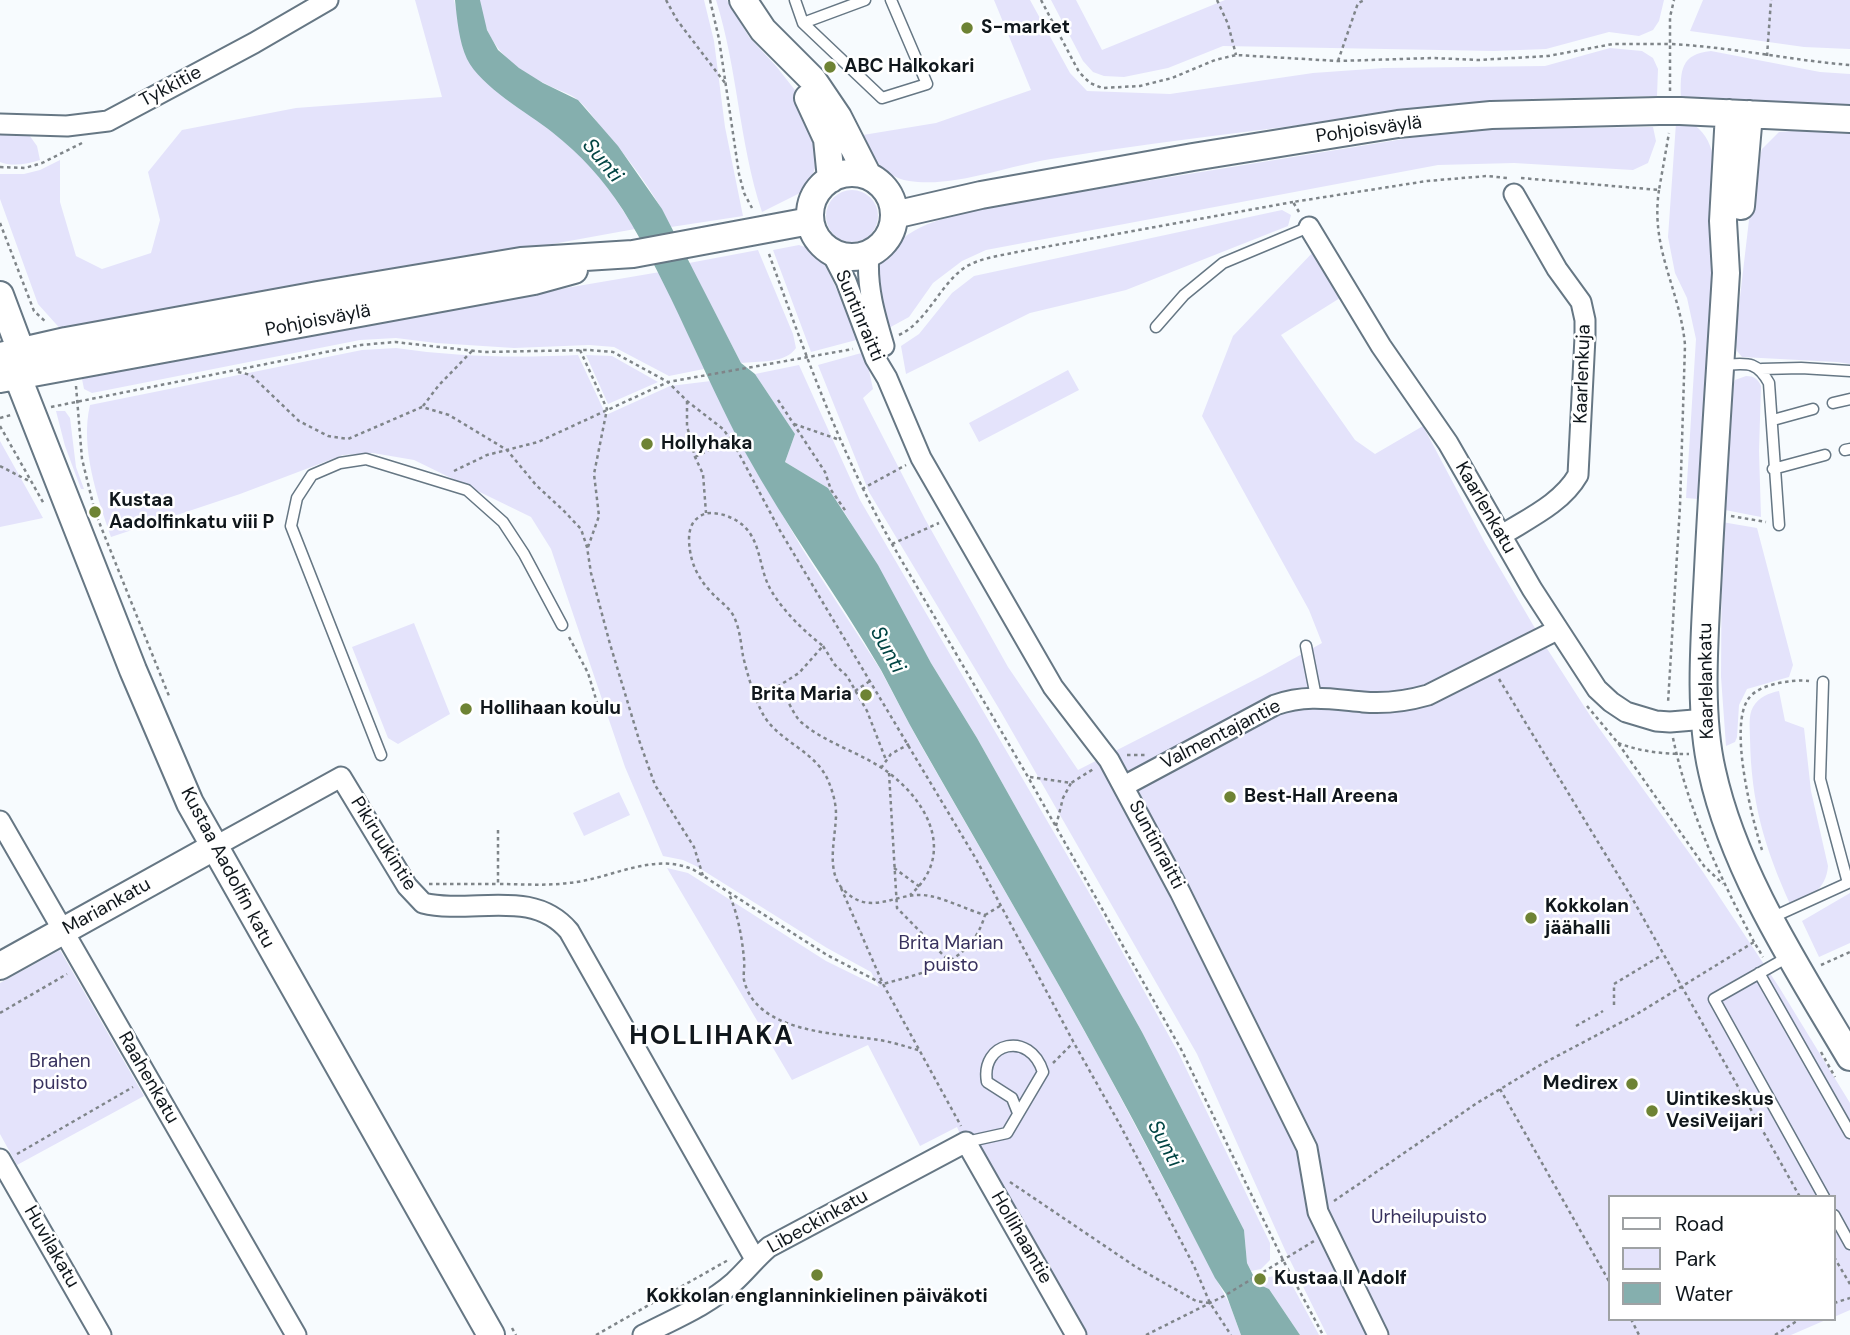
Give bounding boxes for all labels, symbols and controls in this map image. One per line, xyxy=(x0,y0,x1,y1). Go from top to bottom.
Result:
place label: S-market xyxy=(981,17,1070,39)
marker: S-market xyxy=(959,20,975,36)
place label: ABC Halkokari xyxy=(844,56,974,78)
marker: ABC Halkokari xyxy=(822,59,838,75)
street label: Tykkitie xyxy=(136,61,206,113)
street label: Pohjoisväylä xyxy=(1315,111,1423,149)
water label: Sunti xyxy=(576,134,628,188)
street label: Suntinraitti xyxy=(830,267,888,365)
street label: Pohjoisväylä xyxy=(263,300,373,342)
street label: Kaarlenkuja xyxy=(1570,324,1596,424)
place label: Hollyhaka xyxy=(661,433,752,455)
marker: Hollyhaka xyxy=(639,436,655,452)
street label: Kaarlenkatu xyxy=(1450,458,1520,558)
place label: Kustaa Aadolfinkatu viii P xyxy=(109,490,274,534)
marker: Kustaa Aadolfinkatu viii P xyxy=(87,504,103,520)
water label: Sunti xyxy=(864,622,910,678)
street label: Kaarlelankatu xyxy=(1695,622,1719,740)
place label: Brita Maria xyxy=(751,684,852,706)
marker: Brita Maria xyxy=(858,687,874,703)
street label: Valmentajantie xyxy=(1157,695,1285,775)
place label: Hollihaan koulu xyxy=(480,698,621,720)
marker: Hollihaan koulu xyxy=(458,701,474,717)
street label: Kustaa Aadolfin katu xyxy=(175,784,279,952)
place label: Best‑Hall Areena xyxy=(1244,786,1398,808)
marker: Best‑Hall Areena xyxy=(1222,789,1238,805)
street label: Pikiruukintie xyxy=(345,793,421,895)
street label: Suntinraitti xyxy=(1123,797,1189,893)
street label: Mariankatu xyxy=(59,874,155,940)
place label: Kokkolan jäähalli xyxy=(1545,896,1629,940)
marker: Kokkolan jäähalli xyxy=(1523,910,1539,926)
park label: Brita Marian puisto xyxy=(898,933,1004,977)
district label: HOLLIHAKA xyxy=(630,1021,794,1053)
street label: Raahenkatu xyxy=(113,1028,183,1128)
park label: Brahen puisto xyxy=(29,1051,91,1095)
place label: Medirex xyxy=(1543,1073,1618,1095)
marker: Medirex xyxy=(1624,1076,1640,1092)
place label: Uintikeskus VesiVeijari xyxy=(1666,1089,1774,1133)
marker: Uintikeskus VesiVeijari xyxy=(1644,1103,1660,1119)
water label: Sunti xyxy=(1141,1116,1187,1172)
street label: Libeckinkatu xyxy=(764,1185,872,1259)
street label: Hollihaantie xyxy=(985,1188,1057,1288)
legend xyxy=(1608,1195,1836,1321)
street label: Huvilakatu xyxy=(18,1202,84,1292)
park label: Urheilupuisto xyxy=(1371,1207,1487,1229)
text: Road xyxy=(1675,1210,1724,1238)
text: Park xyxy=(1675,1245,1716,1273)
marker: Kokkolan englanninkielinen päiväkoti xyxy=(809,1267,825,1283)
place label: Kustaa II Adolf xyxy=(1274,1268,1407,1290)
marker: Kustaa II Adolf xyxy=(1252,1271,1268,1287)
text: Water xyxy=(1675,1280,1733,1308)
place label: Kokkolan englanninkielinen päiväkoti xyxy=(646,1286,988,1308)

